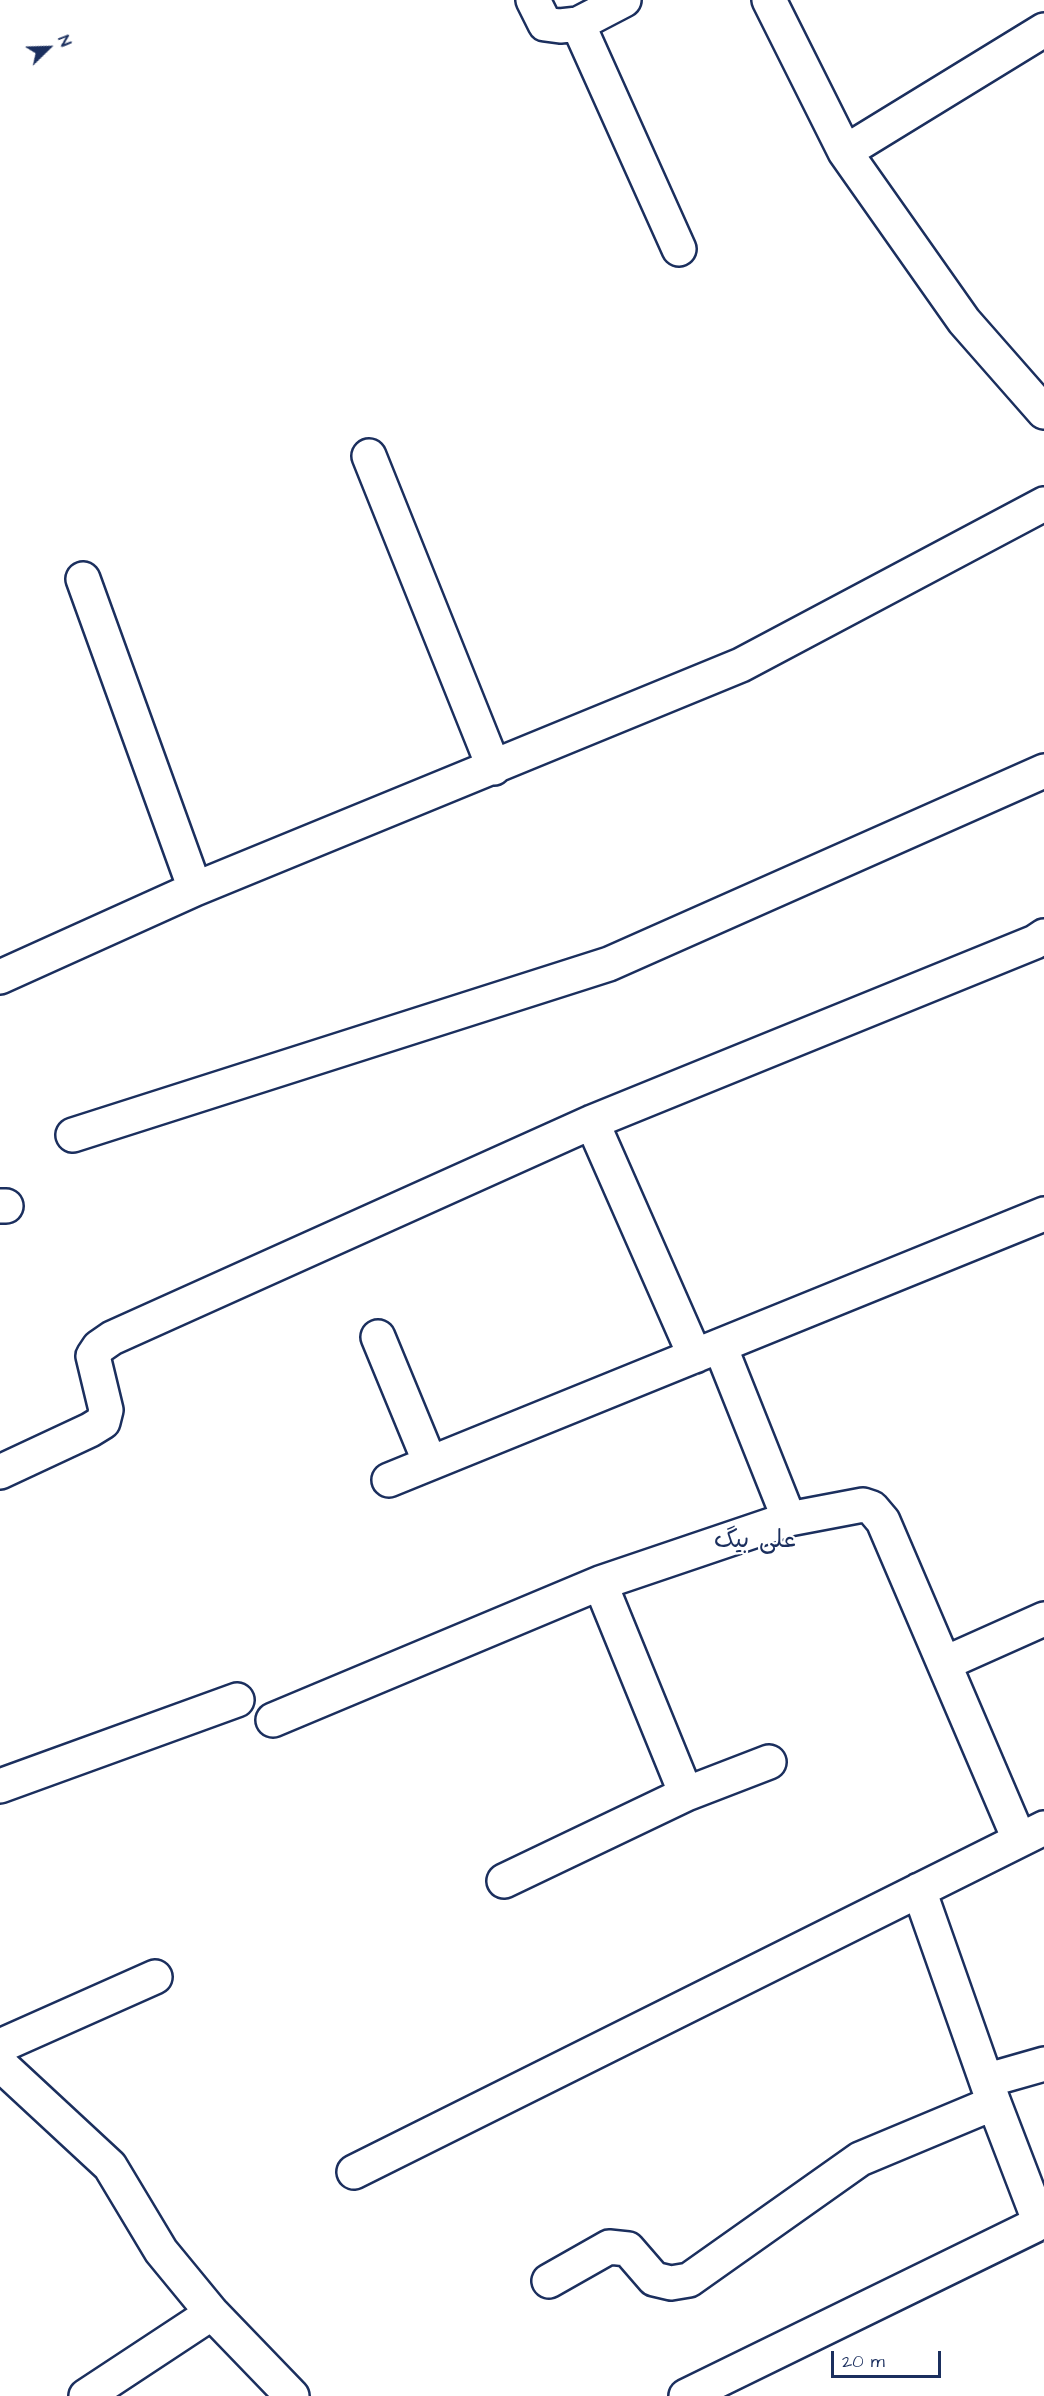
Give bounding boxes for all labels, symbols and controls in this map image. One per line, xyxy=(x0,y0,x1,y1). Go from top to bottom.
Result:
north arrow xyxy=(18,18,78,78)
text: N xyxy=(52,32,77,50)
district label: علی بیگ xyxy=(714,1528,796,1556)
scale bar xyxy=(834,2339,944,2377)
text: 20 m xyxy=(842,2349,885,2374)

